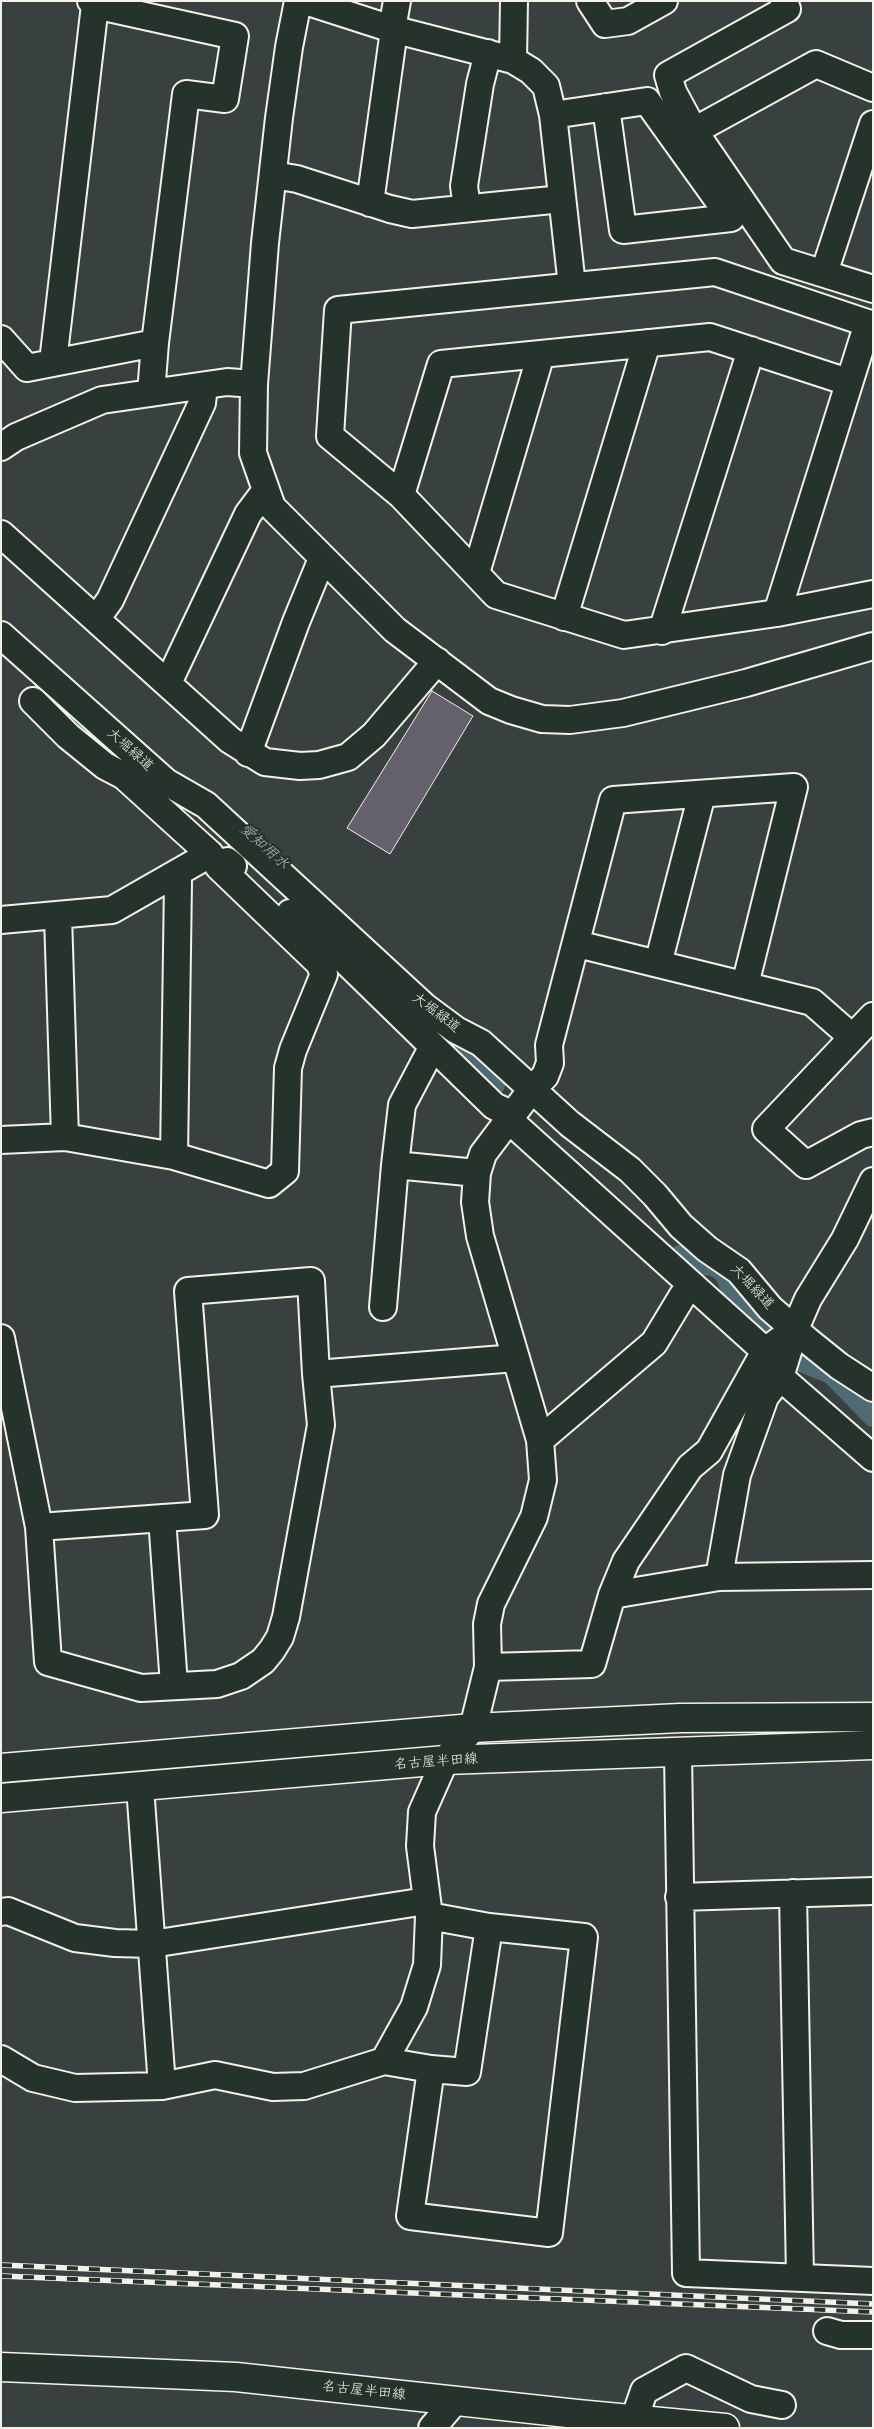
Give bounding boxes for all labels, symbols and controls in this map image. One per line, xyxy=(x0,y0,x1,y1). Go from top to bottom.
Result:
street label: 大堀緑道 xyxy=(104,725,156,775)
water label: 愛知用水 xyxy=(236,820,292,874)
street label: 大堀緑道 xyxy=(409,989,463,1037)
street label: 大堀緑道 xyxy=(727,1261,777,1313)
street label: 名古屋半田線 xyxy=(394,1751,478,1773)
street label: 名古屋半田線 xyxy=(321,2378,407,2404)

